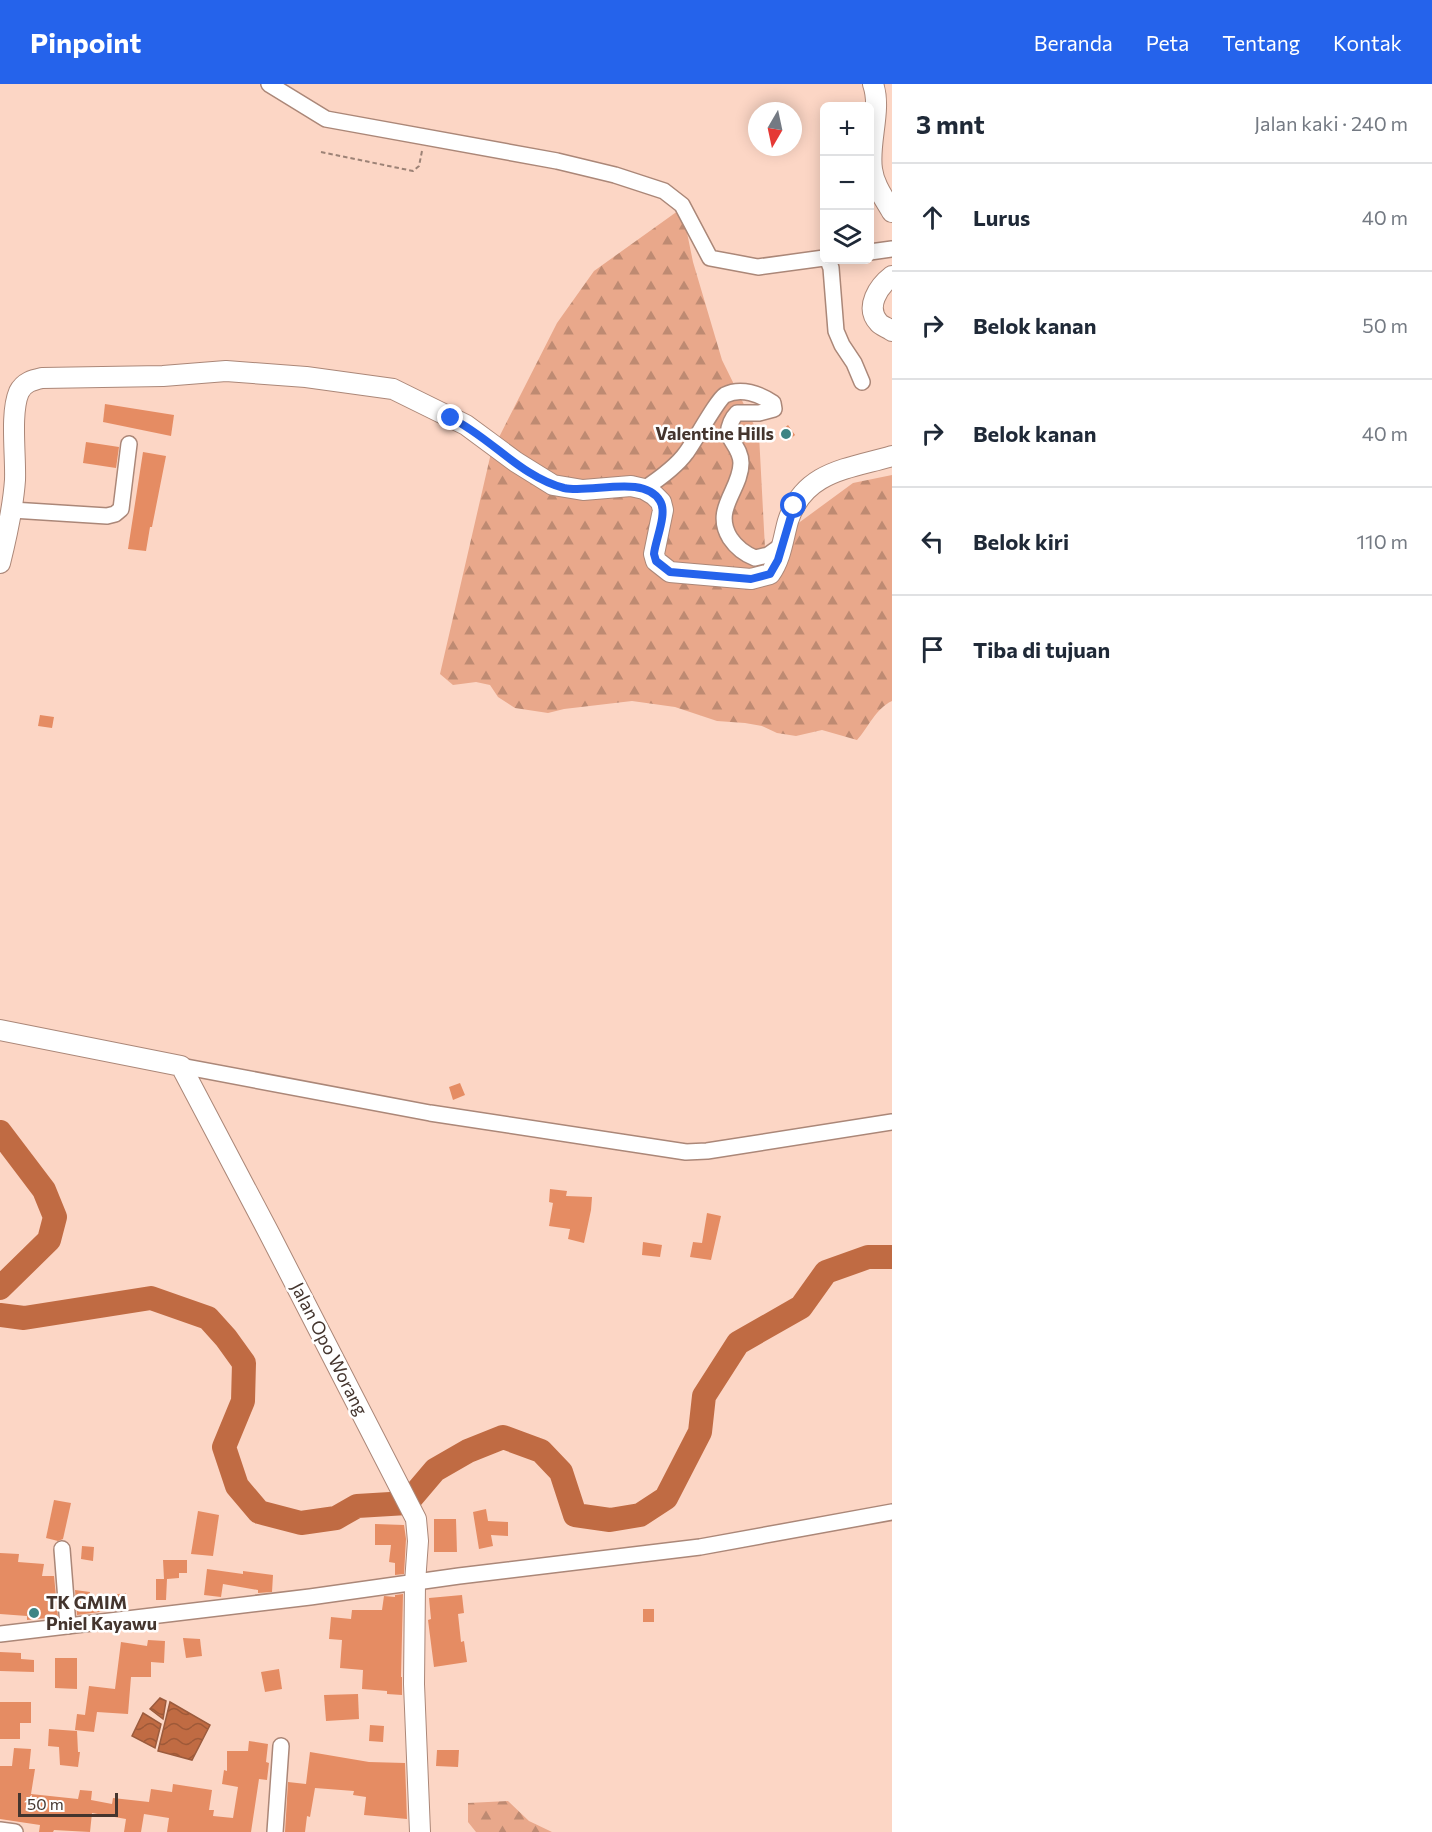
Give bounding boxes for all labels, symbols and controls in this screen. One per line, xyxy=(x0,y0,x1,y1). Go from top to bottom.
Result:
text: Pinpoint xyxy=(30,25,141,59)
text: Beranda xyxy=(1034,30,1113,55)
text: Peta xyxy=(1146,30,1189,55)
text: Tentang xyxy=(1222,30,1300,55)
text: Kontak xyxy=(1333,30,1402,55)
north arrow xyxy=(748,102,802,156)
map controls xyxy=(820,102,874,264)
button: + xyxy=(820,102,874,156)
text: 3 mnt xyxy=(916,108,985,139)
text: Jalan kaki · 240 m xyxy=(1254,111,1408,135)
button: − xyxy=(820,156,874,210)
icon: ahead xyxy=(916,201,949,234)
text: Lurus xyxy=(973,204,1030,231)
text: 40 m xyxy=(1362,205,1408,229)
button: layers xyxy=(820,210,874,264)
icon: right xyxy=(916,309,949,342)
text: Belok kanan xyxy=(973,312,1096,339)
text: 50 m xyxy=(1362,313,1408,337)
route end xyxy=(437,404,463,430)
icon: right xyxy=(916,417,949,450)
text: Belok kanan xyxy=(973,420,1096,447)
text: 40 m xyxy=(1362,421,1408,445)
place label: Valentine Hills xyxy=(655,422,774,444)
marker: Valentine Hills xyxy=(779,427,793,441)
route start xyxy=(780,492,806,518)
icon: left xyxy=(916,525,949,558)
text: Belok kiri xyxy=(973,528,1069,555)
text: 110 m xyxy=(1357,529,1408,553)
icon: arrive xyxy=(916,633,949,666)
text: Tiba di tujuan xyxy=(973,636,1110,663)
street label: Jalan Opo Worang xyxy=(287,1278,373,1419)
place label: TK GMIM Pniel Kayawu xyxy=(46,1591,157,1634)
marker: TK GMIM Pniel Kayawu xyxy=(27,1606,41,1620)
scale bar xyxy=(18,1790,118,1818)
text: 50 m xyxy=(27,1794,64,1813)

